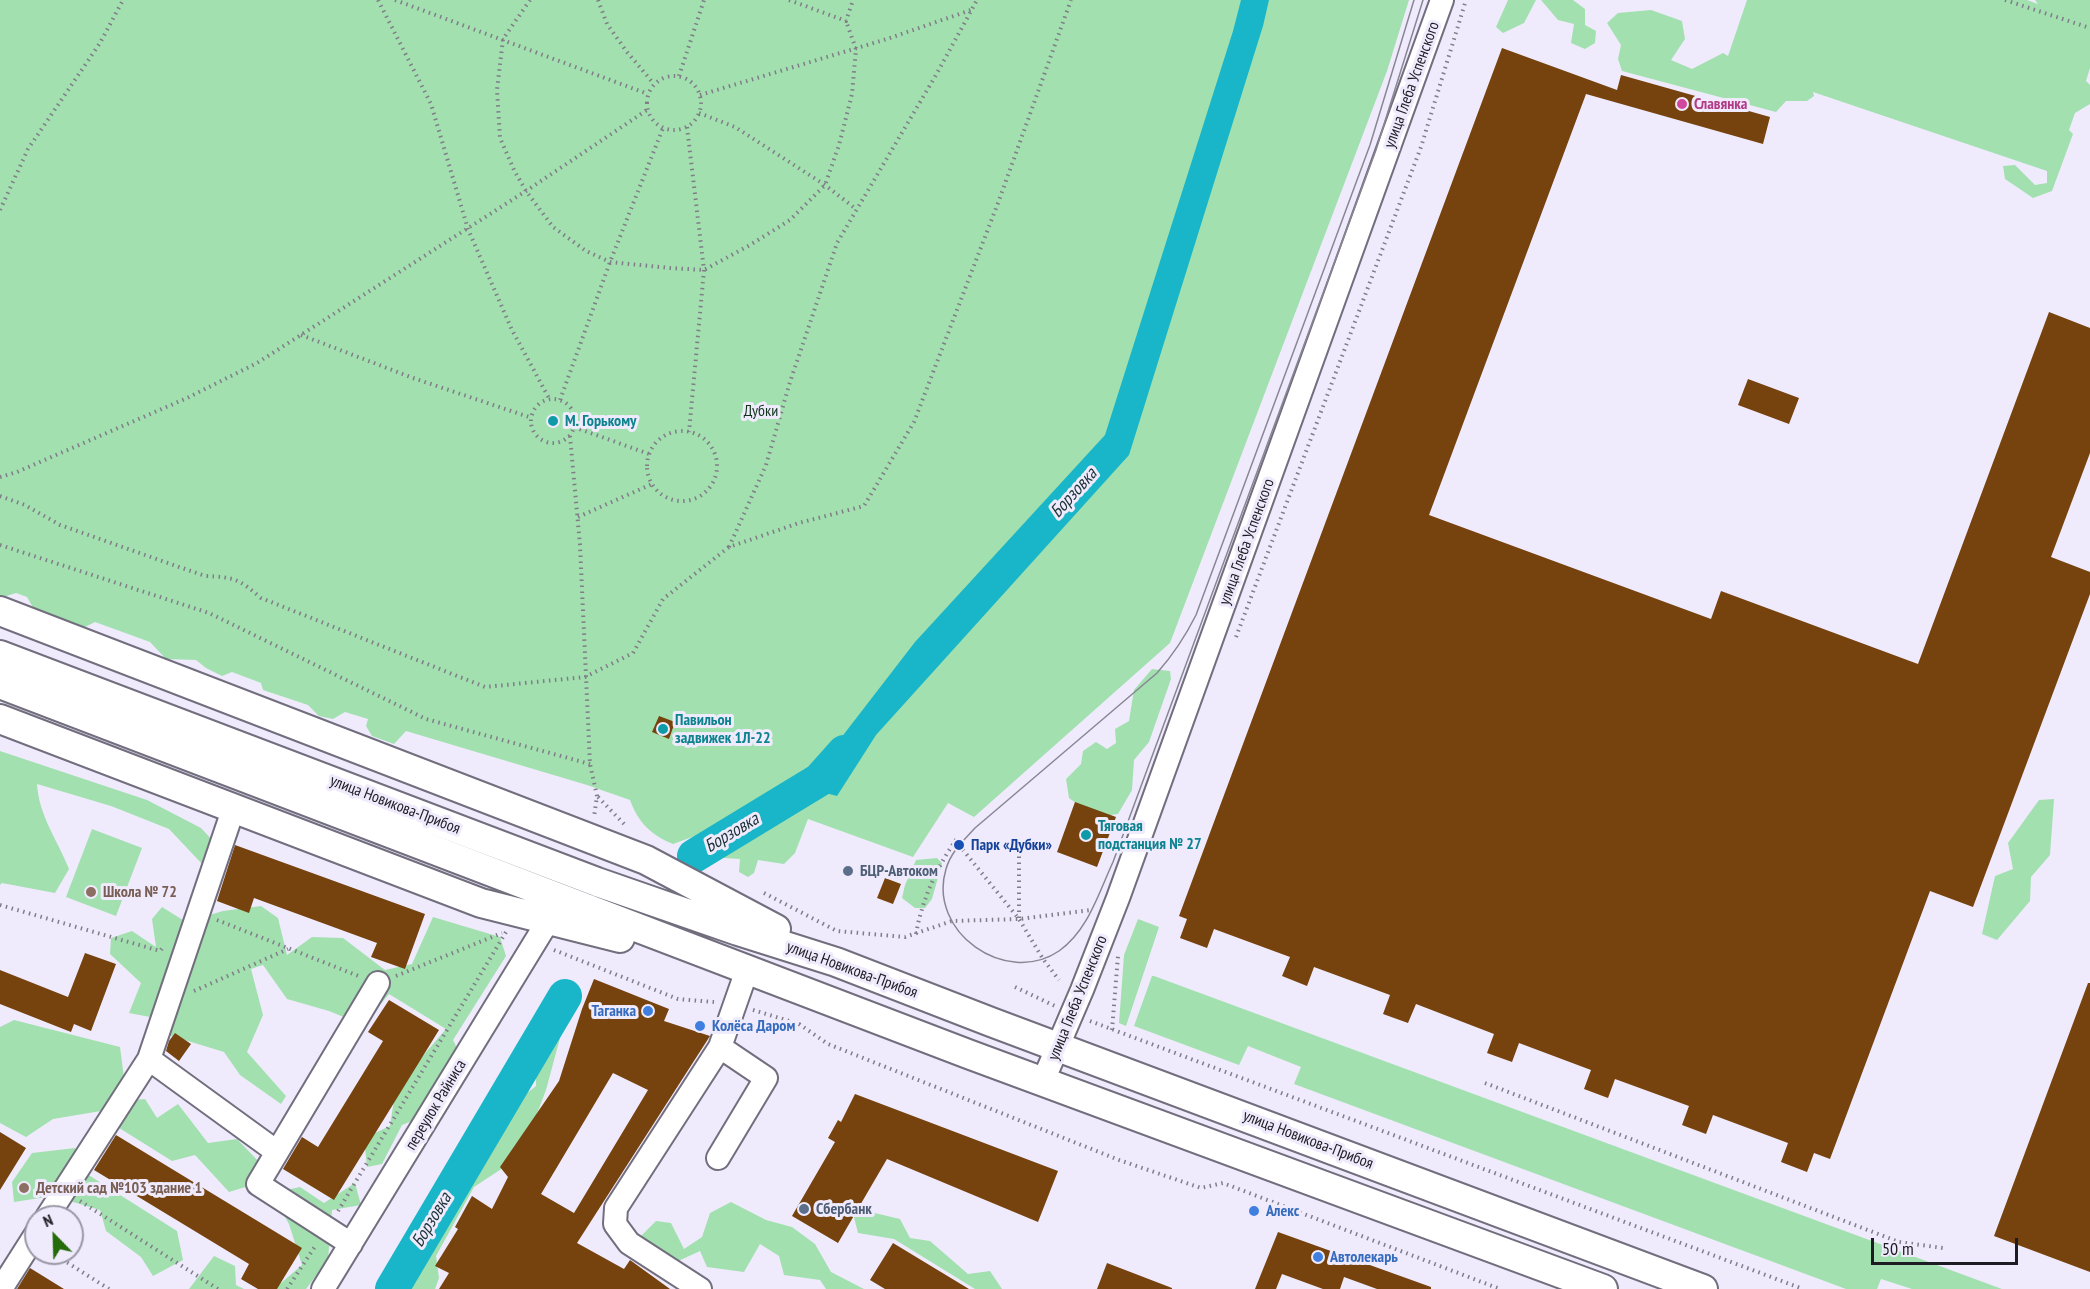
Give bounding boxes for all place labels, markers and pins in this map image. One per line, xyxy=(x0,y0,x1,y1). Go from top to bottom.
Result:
place label: Славянка xyxy=(1694,94,1747,114)
marker: Славянка xyxy=(1675,97,1689,111)
place label: М. Горькому xyxy=(565,411,636,431)
marker: М. Горькому xyxy=(546,414,560,428)
place label: Павильон задвижек 1Л-22 xyxy=(675,710,771,748)
marker: Павильон задвижек 1Л-22 xyxy=(656,722,670,736)
place label: Тяговая подстанция № 27 xyxy=(1098,816,1202,854)
marker: Тяговая подстанция № 27 xyxy=(1079,828,1093,842)
place label: Парк «Дубки» xyxy=(971,835,1052,855)
marker: Парк «Дубки» xyxy=(952,838,966,852)
place label: БЦР-Автоком xyxy=(860,861,938,881)
marker: БЦР-Автоком xyxy=(841,864,855,878)
place label: Школа № 72 xyxy=(103,882,177,902)
marker: Школа № 72 xyxy=(84,885,98,899)
place label: Таганка xyxy=(592,1001,636,1021)
marker: Таганка xyxy=(641,1004,655,1018)
place label: Колёса Даром xyxy=(712,1016,795,1036)
marker: Колёса Даром xyxy=(693,1019,707,1033)
place label: Детский сад №103 здание 1 xyxy=(36,1178,202,1198)
marker: Детский сад №103 здание 1 xyxy=(17,1181,31,1195)
place label: Сбербанк xyxy=(816,1199,872,1219)
place label: Алекс xyxy=(1266,1201,1299,1221)
marker: Сбербанк xyxy=(797,1202,811,1216)
marker: Алекс xyxy=(1247,1204,1261,1218)
place label: Автолекарь xyxy=(1330,1247,1398,1267)
marker: Автолекарь xyxy=(1311,1250,1325,1264)

